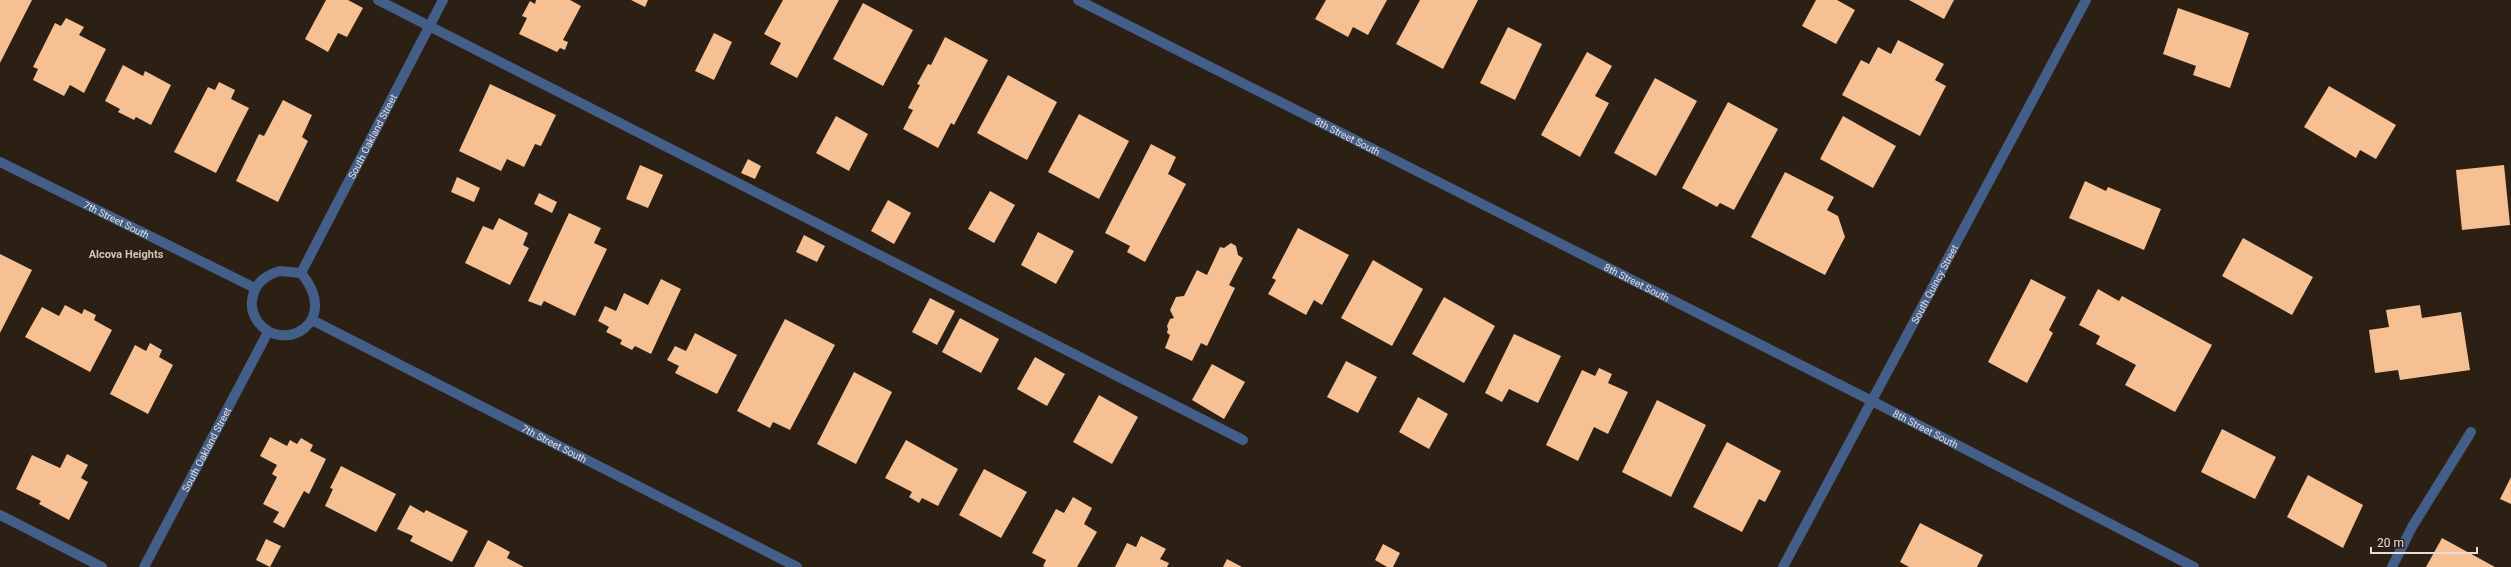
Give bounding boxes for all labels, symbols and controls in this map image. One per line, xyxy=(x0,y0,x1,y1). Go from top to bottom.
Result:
street label: South Oakland Street xyxy=(346,92,399,181)
street label: 8th Street South xyxy=(1313,116,1382,158)
street label: 7th Street South xyxy=(82,199,151,241)
street label: South Quincy Street xyxy=(1909,243,1960,325)
district label: Alcova Heights xyxy=(89,248,164,261)
street label: 8th Street South xyxy=(1602,262,1671,304)
street label: South Oakland Street xyxy=(180,406,233,494)
street label: 8th Street South xyxy=(1891,408,1960,450)
street label: 7th Street South xyxy=(520,423,589,465)
scale bar xyxy=(2371,529,2477,555)
text: 20 m xyxy=(2377,536,2404,550)

